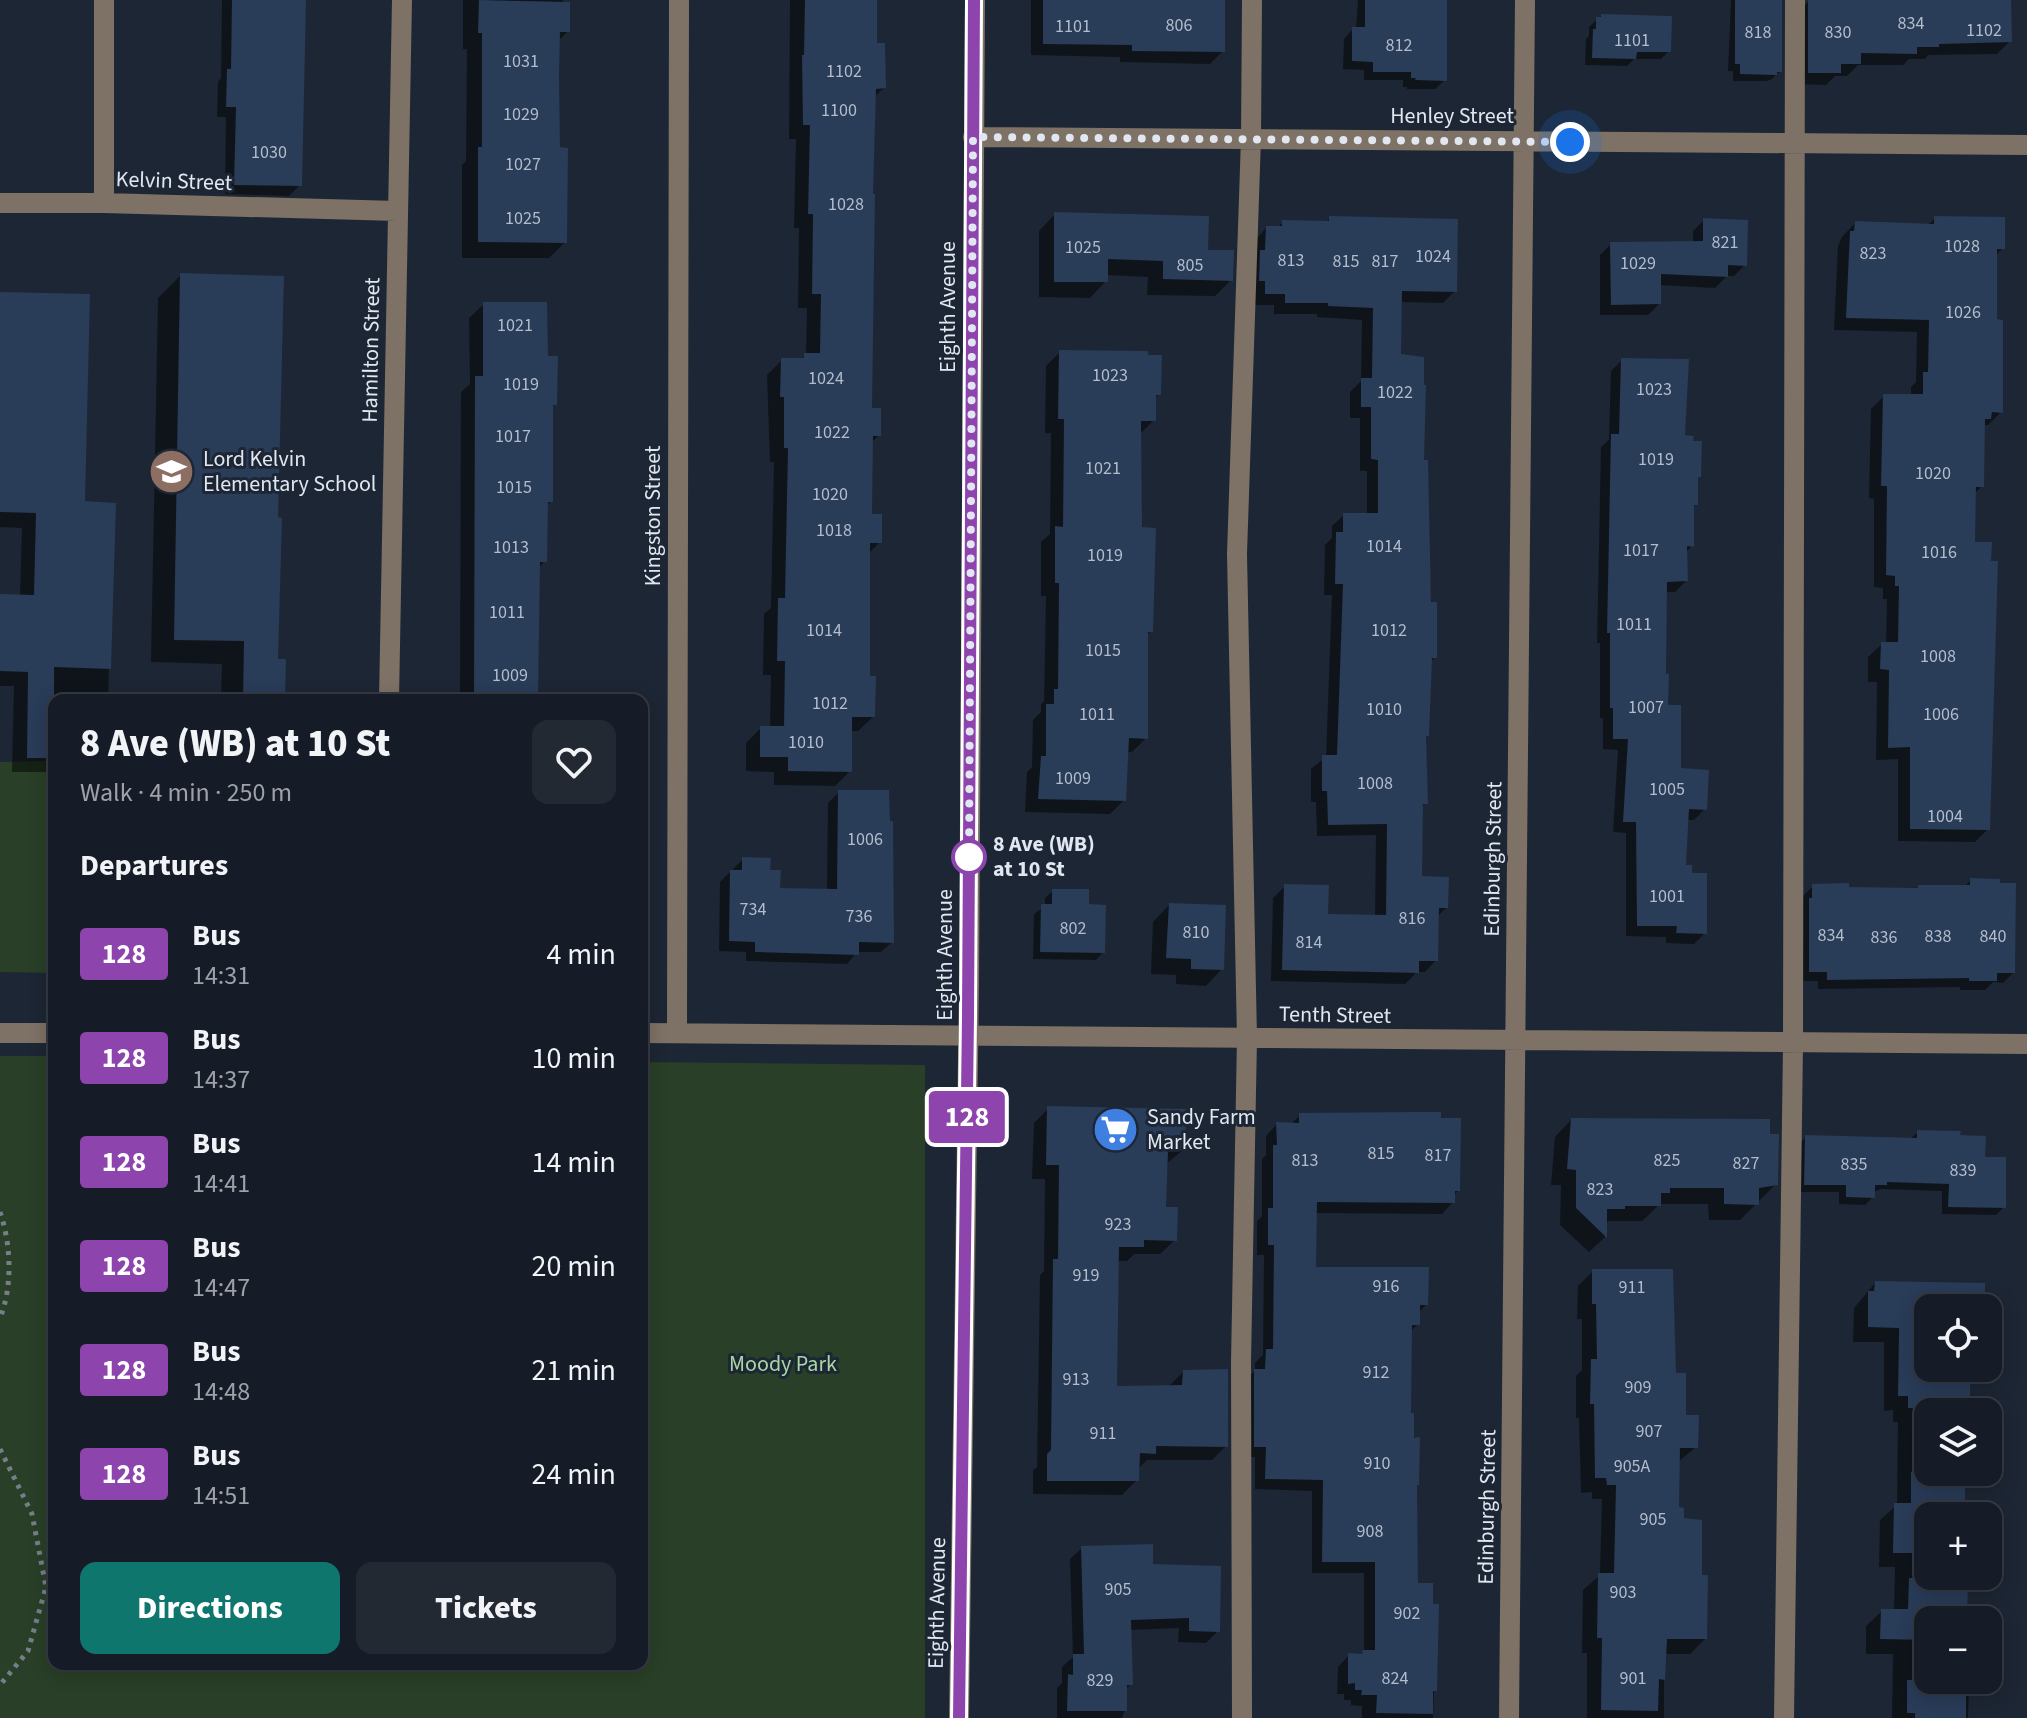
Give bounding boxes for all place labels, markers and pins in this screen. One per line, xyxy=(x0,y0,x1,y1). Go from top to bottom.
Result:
place label: Lord Kelvin Elementary School xyxy=(203,443,376,500)
school or university icon: Lord Kelvin Elementary School xyxy=(148,448,196,496)
place label: 8 Ave (WB) at 10 St xyxy=(993,828,1095,885)
marker: 8 Ave (WB) at 10 St xyxy=(952,840,986,874)
place label: Sandy Farm Market xyxy=(1147,1101,1256,1158)
supermarket icon: Sandy Farm Market xyxy=(1092,1106,1140,1154)

